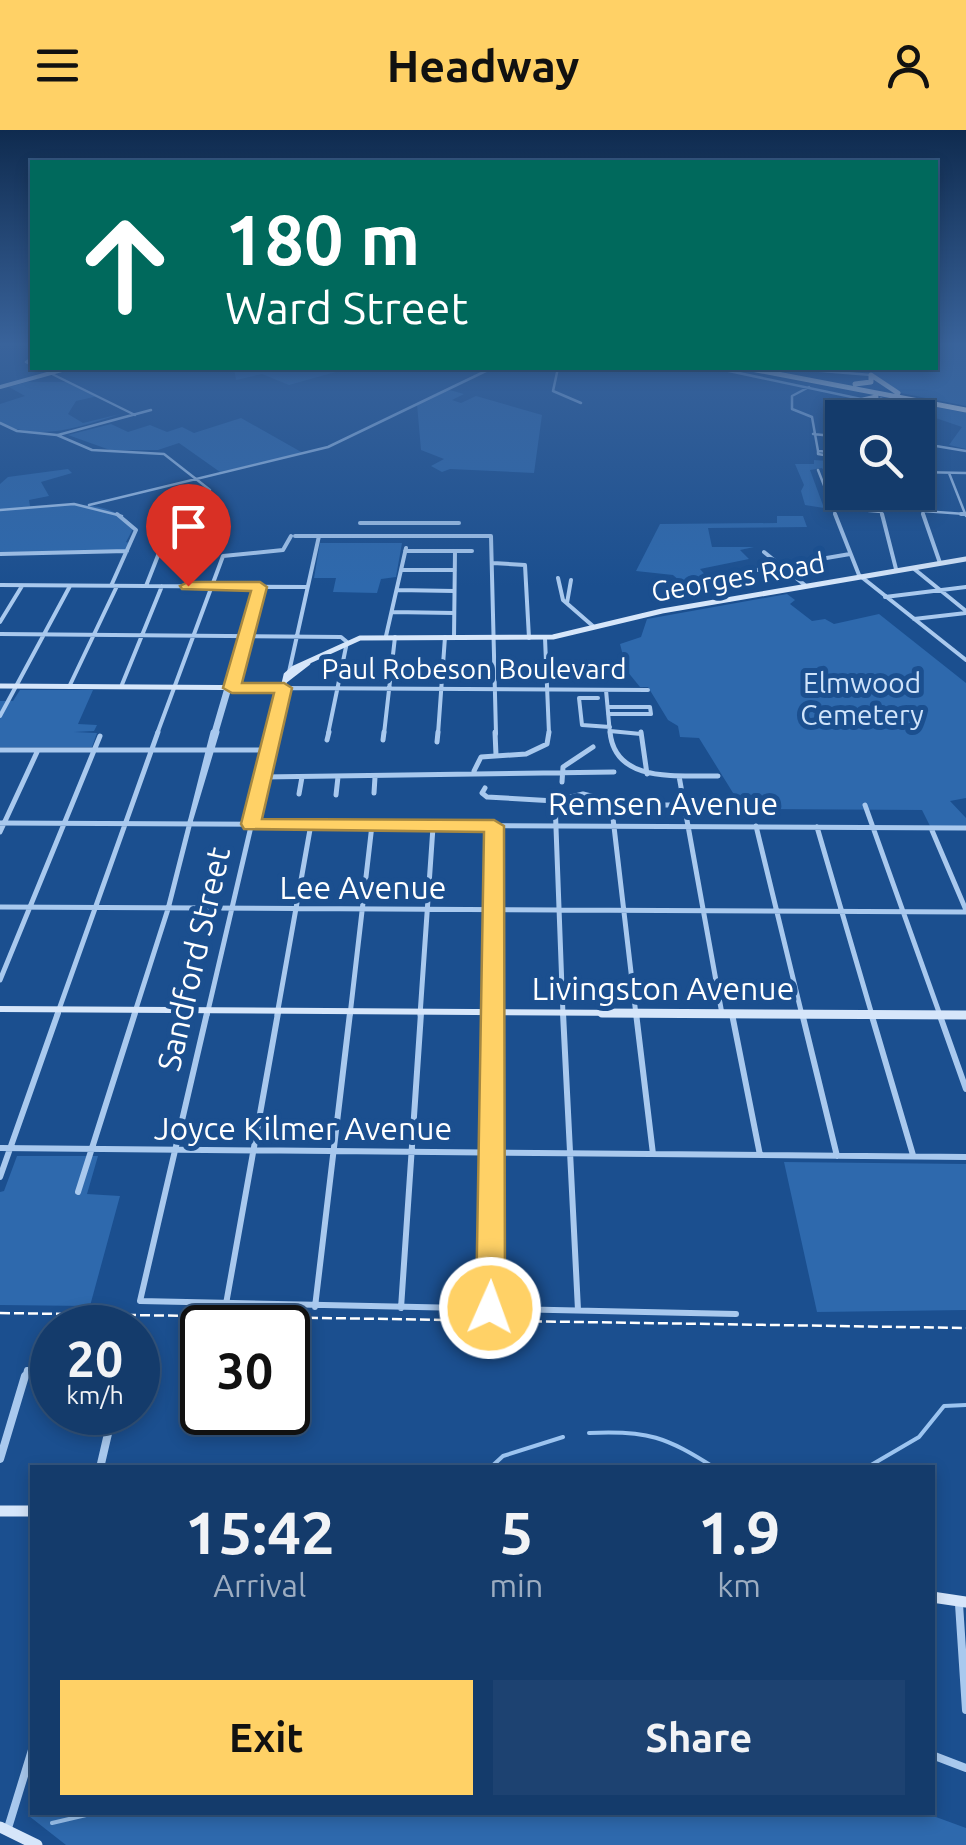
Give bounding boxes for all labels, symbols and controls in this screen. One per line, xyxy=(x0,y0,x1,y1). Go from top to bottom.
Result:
icon: menu xyxy=(30,38,85,93)
icon: person xyxy=(881,38,936,93)
text: Headway xyxy=(387,40,579,91)
icon: ahead xyxy=(60,200,190,330)
text: 180 m xyxy=(225,200,420,278)
text: Ward Street xyxy=(225,282,468,333)
map controls xyxy=(825,400,935,510)
button: search xyxy=(825,400,935,510)
pin xyxy=(146,484,231,587)
icon: arrive xyxy=(161,499,216,554)
street label: Georges Road xyxy=(649,546,827,607)
street label: Paul Robeson Boulevard xyxy=(321,653,627,684)
park label: Elmwood Cemetery xyxy=(800,667,924,730)
street label: Remsen Avenue xyxy=(548,785,778,821)
street label: Sandford Street xyxy=(150,843,236,1074)
street label: Lee Avenue xyxy=(280,869,446,905)
street label: Livingston Avenue xyxy=(532,970,794,1006)
street label: Joyce Kilmer Avenue xyxy=(154,1110,452,1146)
position arrow xyxy=(438,1256,542,1360)
speed limit sign: 30 xyxy=(180,1305,310,1435)
text: 20 xyxy=(67,1330,123,1386)
text: km/h xyxy=(66,1381,124,1409)
text: 15:42 xyxy=(185,1498,335,1565)
text: 5 xyxy=(499,1498,533,1565)
text: 1.9 xyxy=(698,1498,780,1565)
text: Arrival xyxy=(213,1567,306,1603)
text: min xyxy=(490,1567,543,1603)
text: km xyxy=(717,1567,761,1603)
button: Exit xyxy=(60,1680,473,1795)
button: Share xyxy=(493,1680,905,1795)

